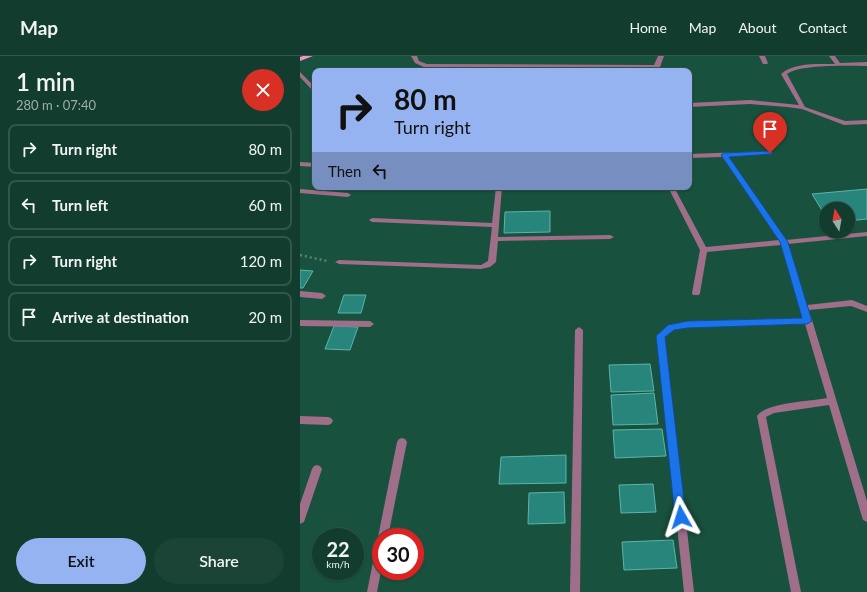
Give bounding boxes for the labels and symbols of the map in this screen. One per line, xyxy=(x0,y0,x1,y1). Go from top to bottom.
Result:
pin xyxy=(753,112,787,153)
north arrow xyxy=(819,202,855,238)
position arrow xyxy=(660,496,702,538)
speed limit sign: 30 xyxy=(372,528,424,580)

